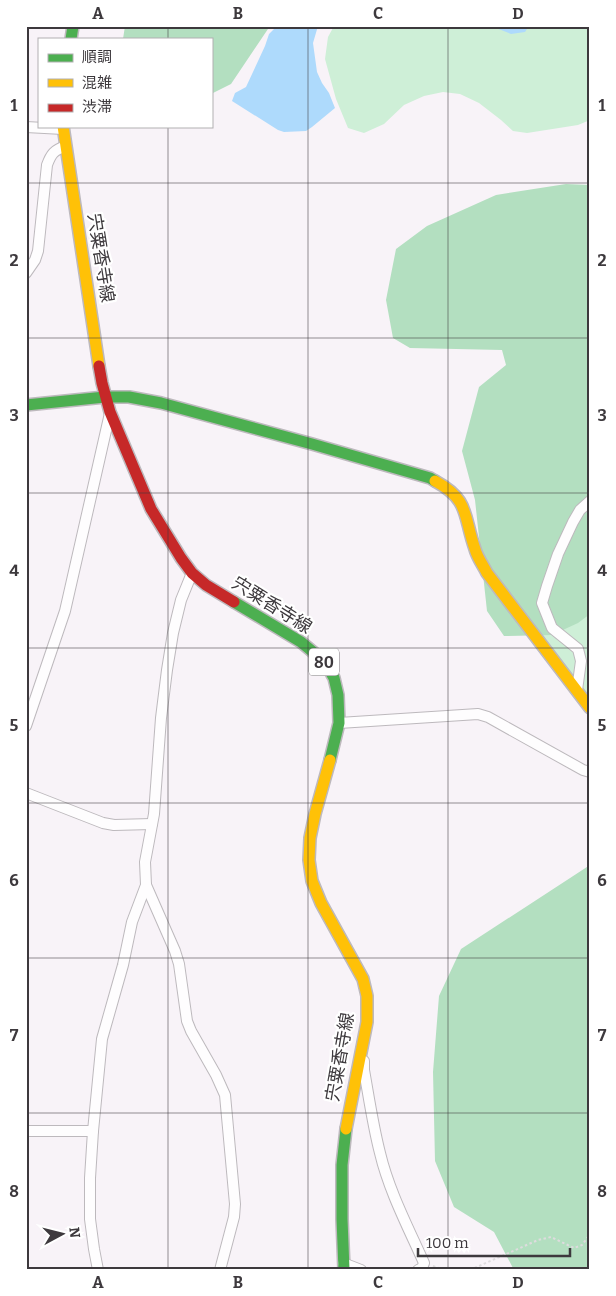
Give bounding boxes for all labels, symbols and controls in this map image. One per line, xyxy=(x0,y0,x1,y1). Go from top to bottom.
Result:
text: A xyxy=(92,4,104,23)
text: B xyxy=(233,4,243,23)
text: C xyxy=(373,4,383,23)
text: D xyxy=(512,4,524,23)
legend xyxy=(38,38,212,128)
text: 順調 xyxy=(82,48,112,66)
text: 混雑 xyxy=(82,74,112,92)
text: 1 xyxy=(11,96,18,115)
text: 1 xyxy=(599,96,606,115)
text: 渋滞 xyxy=(82,98,112,116)
street label: 宍粟香寺線 xyxy=(83,212,119,304)
text: 2 xyxy=(9,251,19,270)
text: 2 xyxy=(597,251,607,270)
text: 3 xyxy=(9,406,19,425)
text: 3 xyxy=(597,406,607,425)
text: 4 xyxy=(9,561,19,580)
text: 4 xyxy=(597,561,607,580)
street label: 宍粟香寺線 xyxy=(228,572,316,638)
road number: 80 xyxy=(309,649,339,676)
text: 5 xyxy=(10,716,19,735)
text: 5 xyxy=(598,716,607,735)
text: 6 xyxy=(9,871,19,890)
text: 6 xyxy=(597,871,607,890)
street label: 宍粟香寺線 xyxy=(321,1011,359,1103)
text: 7 xyxy=(10,1026,19,1045)
text: 7 xyxy=(598,1026,607,1045)
text: 8 xyxy=(9,1182,19,1201)
text: 8 xyxy=(597,1182,607,1201)
north arrow xyxy=(38,1208,88,1258)
text: N xyxy=(65,1226,84,1239)
scale bar xyxy=(418,1226,571,1258)
text: 100 m xyxy=(426,1234,469,1252)
text: A xyxy=(92,1273,104,1292)
text: B xyxy=(233,1273,243,1292)
text: C xyxy=(373,1273,383,1292)
text: D xyxy=(512,1273,524,1292)

